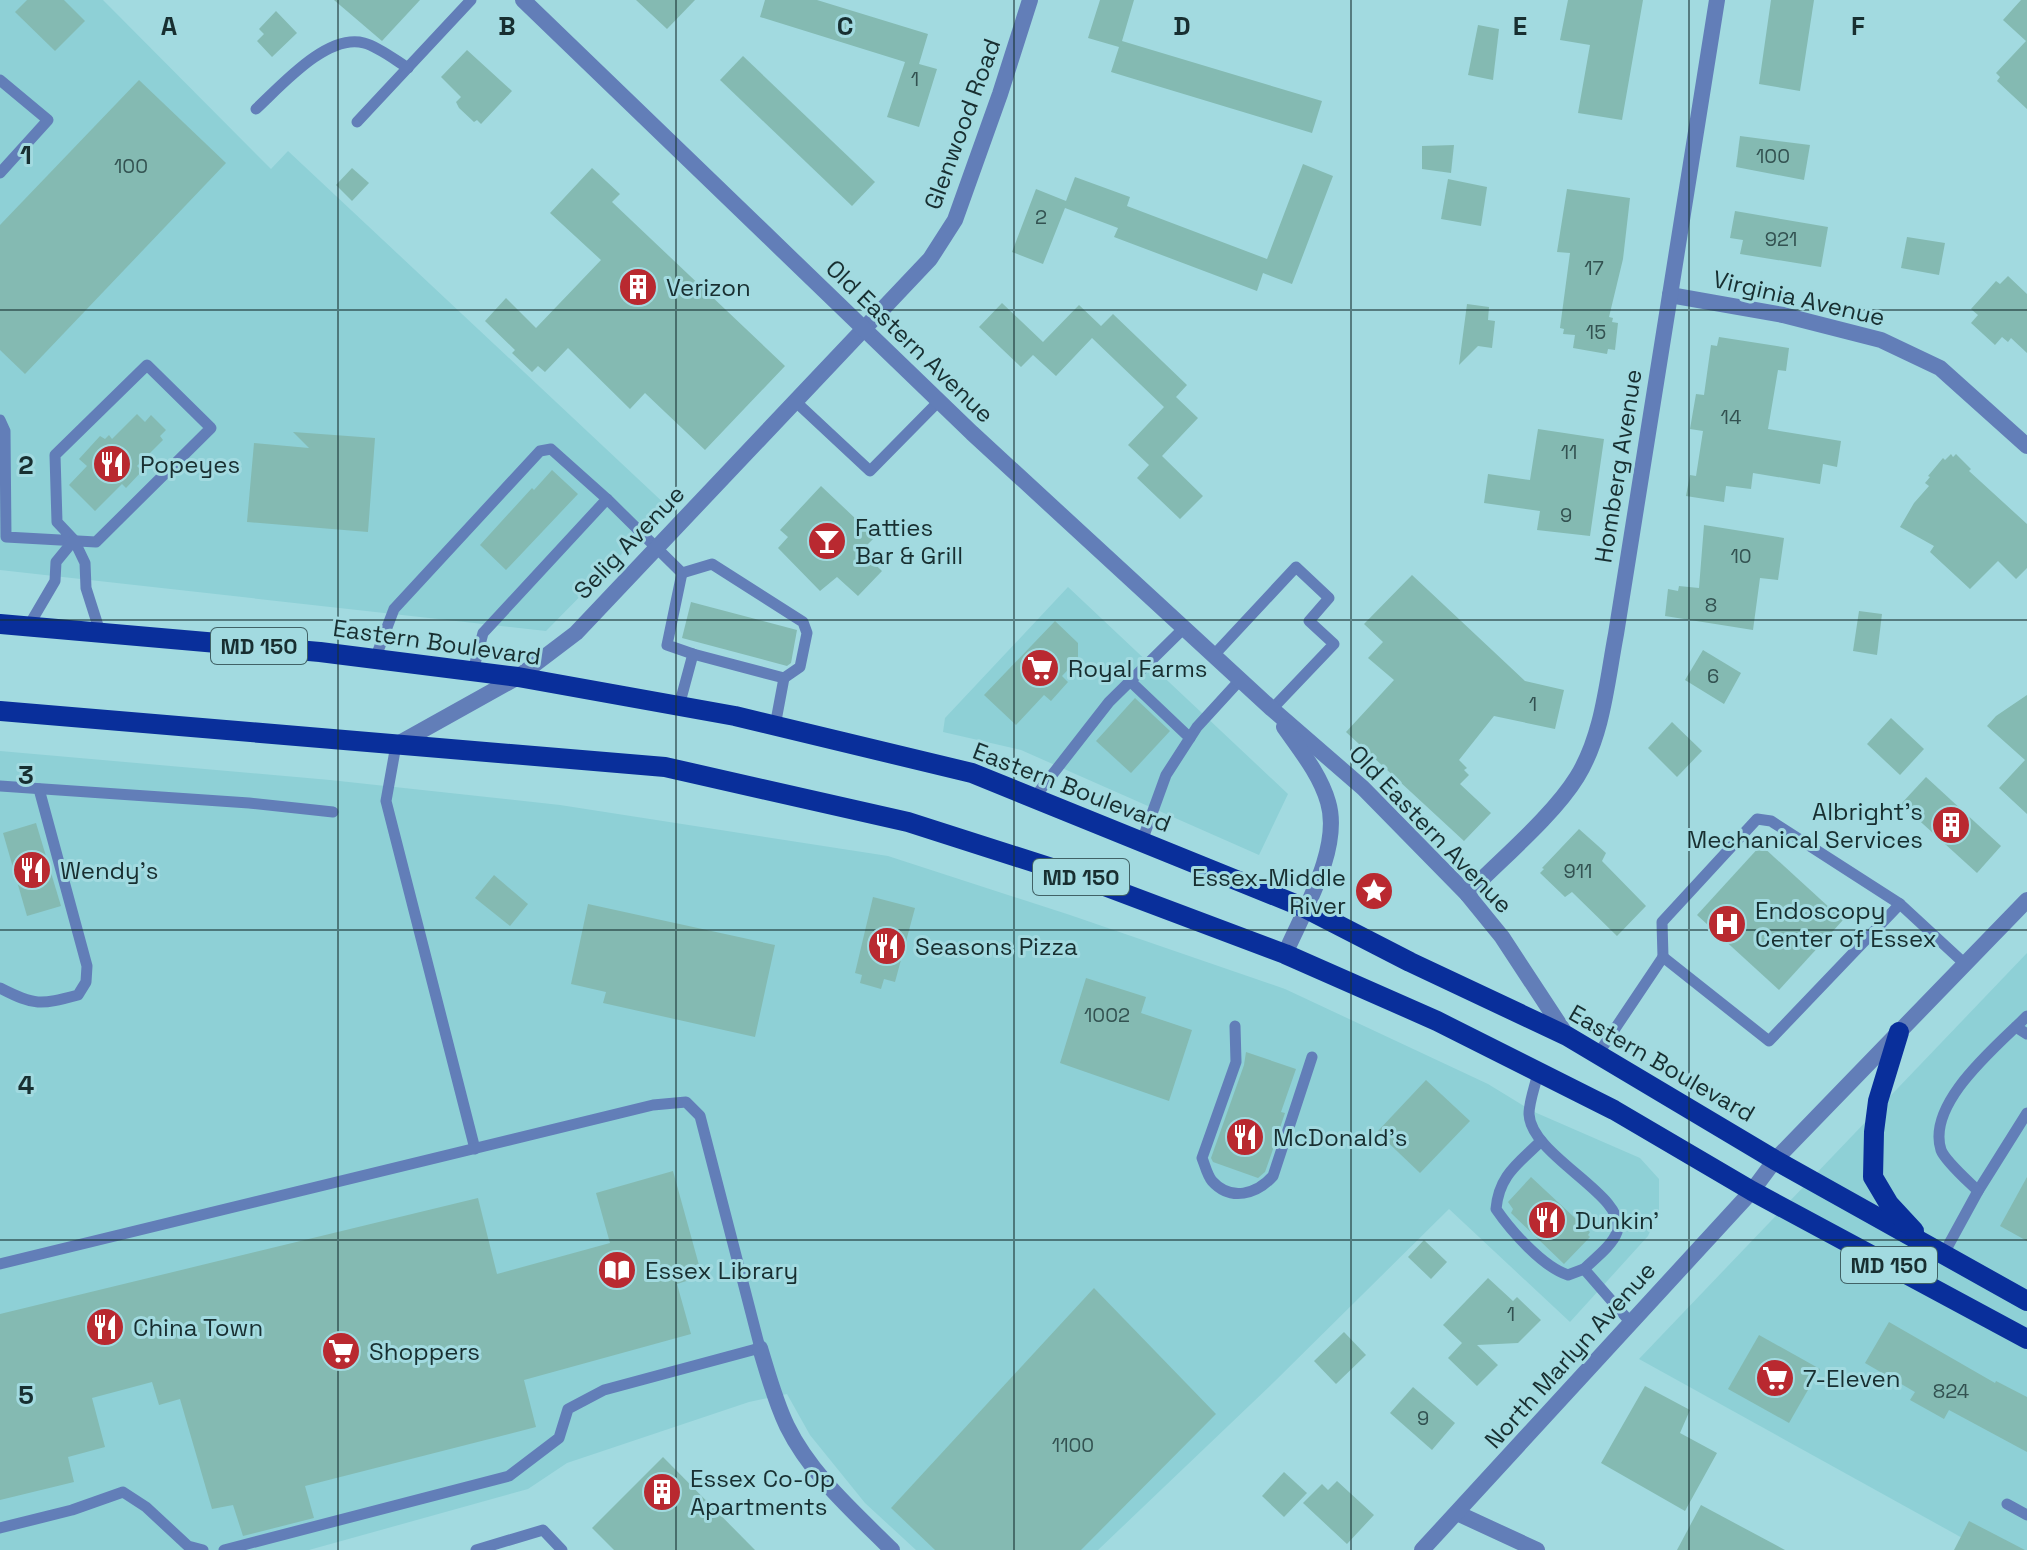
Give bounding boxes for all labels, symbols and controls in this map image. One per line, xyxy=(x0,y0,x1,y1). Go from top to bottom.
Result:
text: A xyxy=(161,9,178,43)
text: B xyxy=(498,9,516,43)
text: C xyxy=(837,9,853,43)
text: D xyxy=(1173,9,1191,43)
text: E xyxy=(1513,9,1527,43)
text: F xyxy=(1851,9,1865,43)
street label: Glenwood Road xyxy=(917,34,1007,214)
house number: 1 xyxy=(911,66,919,92)
text: 1 xyxy=(20,138,32,172)
house number: 100 xyxy=(1756,143,1790,169)
house number: 100 xyxy=(114,153,148,179)
house number: 2 xyxy=(1035,204,1047,230)
house number: 921 xyxy=(1765,226,1797,252)
street label: Old Eastern Avenue xyxy=(819,253,1001,429)
house number: 17 xyxy=(1584,255,1604,281)
street label: Virginia Avenue xyxy=(1710,263,1888,333)
building icon: Verizon xyxy=(617,266,659,308)
place label: Verizon xyxy=(666,272,751,303)
house number: 15 xyxy=(1586,319,1606,345)
street label: Homberg Avenue xyxy=(1587,367,1649,565)
house number: 14 xyxy=(1721,404,1741,430)
house number: 11 xyxy=(1561,439,1577,465)
restaurant icon: Popeyes xyxy=(91,443,133,485)
text: 2 xyxy=(18,448,34,482)
place label: Popeyes xyxy=(140,449,240,480)
street label: Selig Avenue xyxy=(567,478,691,606)
house number: 9 xyxy=(1560,502,1572,528)
place label: Fatties Bar & Grill xyxy=(855,512,963,571)
bar icon: Fatties Bar & Grill xyxy=(806,520,848,562)
house number: 10 xyxy=(1730,543,1752,569)
house number: 8 xyxy=(1705,592,1717,618)
street label: Eastern Boulevard xyxy=(331,612,543,672)
road number: MD 150 xyxy=(211,628,307,664)
supermarket icon: Royal Farms xyxy=(1019,647,1061,689)
place label: Royal Farms xyxy=(1068,653,1207,684)
house number: 6 xyxy=(1707,663,1719,689)
house number: 1 xyxy=(1529,691,1537,717)
street label: Eastern Boulevard xyxy=(969,735,1175,839)
street label: Old Eastern Avenue xyxy=(1343,738,1519,920)
text: 3 xyxy=(18,758,34,792)
place label: Albright’s Mechanical Services xyxy=(1686,796,1923,855)
building icon: Albright’s Mechanical Services xyxy=(1930,804,1972,846)
restaurant icon: Wendy's xyxy=(11,849,53,891)
place label: Wendy's xyxy=(60,855,158,886)
house number: 911 xyxy=(1564,858,1592,884)
road number: MD 150 xyxy=(1033,859,1129,895)
place label: Essex-Middle River xyxy=(1192,862,1346,921)
place icon: Essex-Middle River xyxy=(1353,870,1395,912)
place label: Endoscopy Center of Essex xyxy=(1755,895,1937,954)
hospital icon: Endoscopy Center of Essex xyxy=(1706,903,1748,945)
restaurant icon: Seasons Pizza xyxy=(866,925,908,967)
place label: Seasons Pizza xyxy=(915,931,1078,962)
street label: Eastern Boulevard xyxy=(1563,997,1761,1129)
house number: 1002 xyxy=(1084,1002,1130,1028)
text: 4 xyxy=(18,1068,34,1102)
restaurant icon: McDonald's xyxy=(1224,1116,1266,1158)
place label: McDonald's xyxy=(1273,1122,1407,1153)
restaurant icon: Dunkin' xyxy=(1526,1199,1568,1241)
place label: Dunkin' xyxy=(1575,1205,1659,1236)
road number: MD 150 xyxy=(1841,1247,1937,1283)
library icon: Essex Library xyxy=(596,1249,638,1291)
place label: Essex Library xyxy=(645,1255,798,1286)
street label: North Marlyn Avenue xyxy=(1478,1255,1662,1455)
house number: 1 xyxy=(1507,1301,1515,1327)
restaurant icon: China Town xyxy=(84,1306,126,1348)
place label: China Town xyxy=(133,1312,263,1343)
supermarket icon: Shoppers xyxy=(320,1330,362,1372)
place label: Shoppers xyxy=(369,1336,480,1367)
supermarket icon: 7-Eleven xyxy=(1754,1357,1796,1399)
place label: 7-Eleven xyxy=(1803,1363,1901,1394)
text: 5 xyxy=(18,1378,34,1412)
house number: 824 xyxy=(1933,1378,1969,1404)
house number: 9 xyxy=(1417,1405,1429,1431)
house number: 1100 xyxy=(1052,1432,1094,1458)
place label: Essex Co-Op Apartments xyxy=(690,1463,835,1522)
building icon: Essex Co-Op Apartments xyxy=(641,1471,683,1513)

